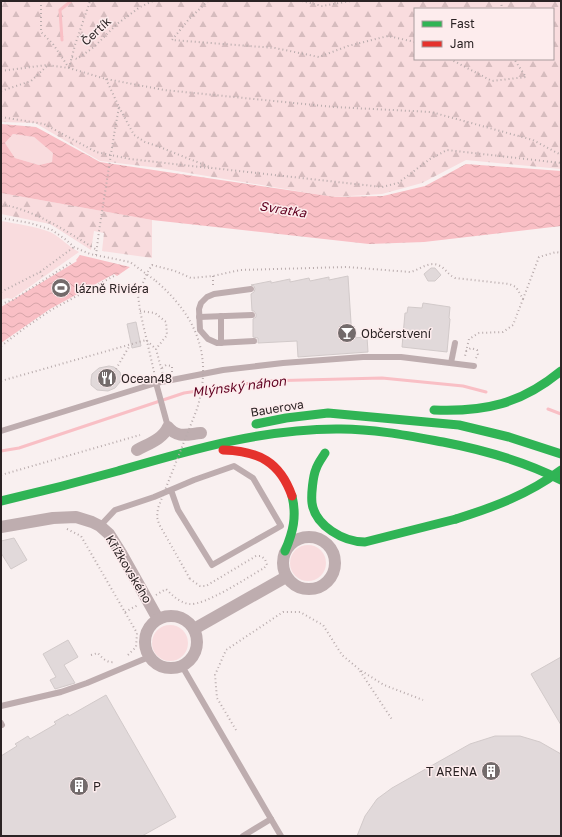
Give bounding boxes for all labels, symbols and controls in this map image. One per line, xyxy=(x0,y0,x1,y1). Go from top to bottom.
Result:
legend xyxy=(414,8,554,60)
street label: Čertík xyxy=(78,13,114,48)
text: Fast xyxy=(450,16,475,31)
text: Jam xyxy=(450,36,474,51)
water label: Svratka xyxy=(258,197,308,221)
sports icon: lázně Riviéra xyxy=(50,277,72,299)
place label: lázně Riviéra xyxy=(75,281,149,296)
bar icon: Občerstvení xyxy=(336,322,358,344)
place label: Občerstvení xyxy=(361,326,432,341)
restaurant icon: Ocean48 xyxy=(96,367,118,389)
place label: Ocean48 xyxy=(121,371,172,386)
water label: Mlýnský náhon xyxy=(191,372,288,400)
street label: Bauerova xyxy=(249,396,305,420)
street label: Křížkovského xyxy=(103,532,155,606)
building icon: T ARENA xyxy=(480,760,502,782)
place label: T ARENA xyxy=(426,764,477,779)
building icon: P xyxy=(68,775,90,797)
place label: P xyxy=(93,779,101,794)

